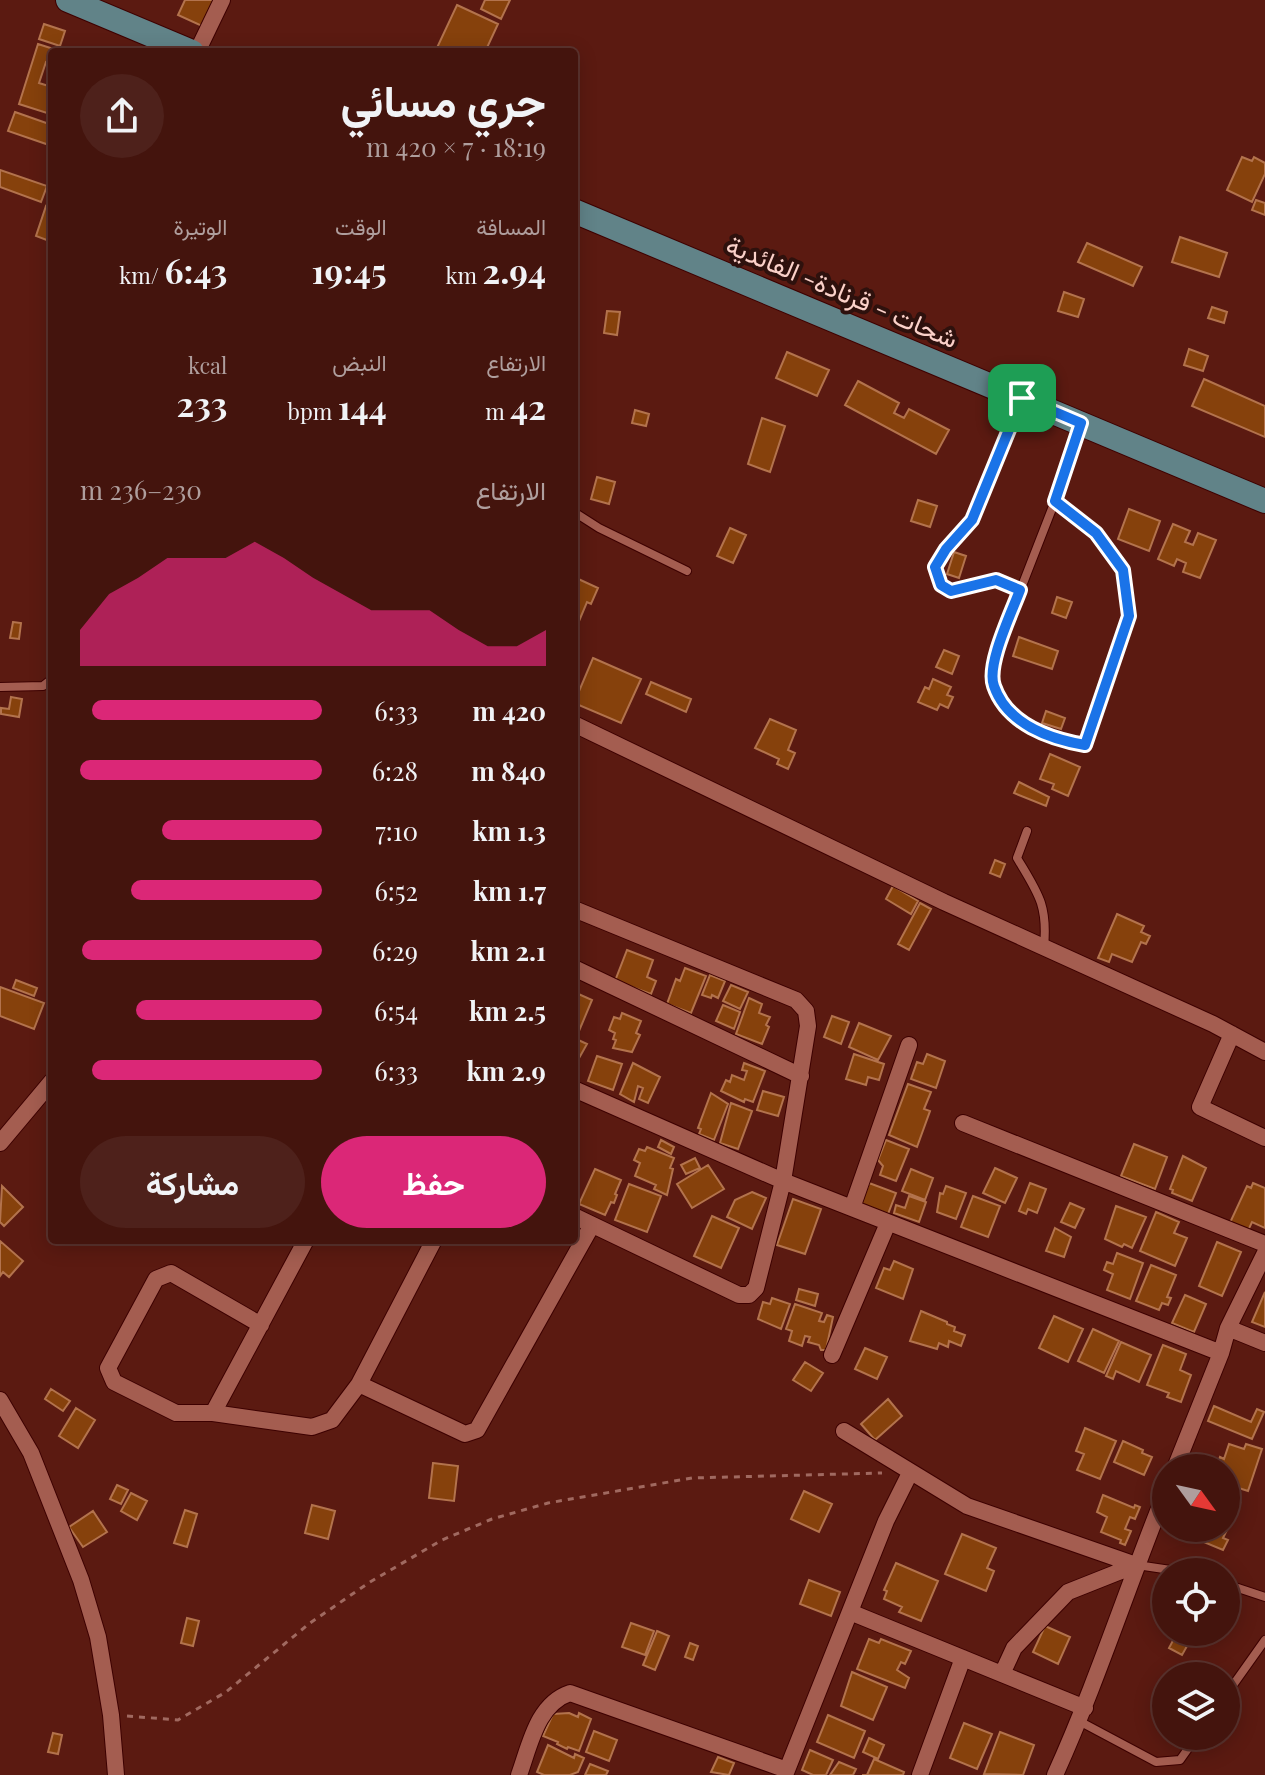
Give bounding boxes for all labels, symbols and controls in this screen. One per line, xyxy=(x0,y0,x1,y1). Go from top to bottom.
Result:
text: جري مسائي xyxy=(341,69,546,128)
button: share xyxy=(80,74,164,158)
text: 18:19 · 7 × 420 m xyxy=(366,129,546,164)
text: الوتيرة xyxy=(174,211,227,241)
text: الوقت xyxy=(335,211,387,241)
text: المسافة xyxy=(476,211,546,241)
street label: شحات - قرنادة- الفائدية xyxy=(721,226,964,355)
text: 6:43 xyxy=(164,247,227,293)
text: 19:45 xyxy=(311,247,387,293)
text: 2.94 xyxy=(483,247,546,293)
text: /km xyxy=(119,260,164,290)
text: km xyxy=(445,260,483,290)
text: النبض xyxy=(332,347,387,377)
text: الارتفاع xyxy=(486,347,546,377)
text: kcal xyxy=(188,350,227,380)
pin xyxy=(988,364,1056,432)
icon: arrive xyxy=(1000,376,1044,420)
text: 233 xyxy=(176,380,227,426)
text: 144 xyxy=(338,383,387,429)
text: 42 xyxy=(510,383,546,429)
text: bpm xyxy=(288,396,338,426)
text: m xyxy=(485,396,510,426)
text: 230–236 m xyxy=(80,472,202,507)
text: الارتفاع xyxy=(475,472,546,507)
text: 6:33 xyxy=(374,693,418,728)
text: 420 m xyxy=(472,693,546,728)
text: 6:28 xyxy=(372,753,418,788)
text: 840 m xyxy=(471,753,546,788)
text: 7:10 xyxy=(375,813,418,848)
text: 1.3 km xyxy=(472,813,546,848)
text: 6:52 xyxy=(374,873,418,908)
text: 1.7 km xyxy=(473,873,546,908)
text: 6:29 xyxy=(372,933,418,968)
text: 2.1 km xyxy=(471,933,546,968)
text: 6:54 xyxy=(374,993,418,1028)
text: 2.5 km xyxy=(469,993,546,1028)
text: 6:33 xyxy=(374,1053,418,1088)
text: 2.9 km xyxy=(466,1053,546,1088)
button: مشاركة xyxy=(80,1136,305,1228)
button: حفظ xyxy=(321,1136,546,1228)
north arrow xyxy=(1152,1454,1240,1542)
map controls xyxy=(1152,1454,1240,1750)
button: locate xyxy=(1152,1558,1240,1646)
button: layers xyxy=(1152,1662,1240,1750)

